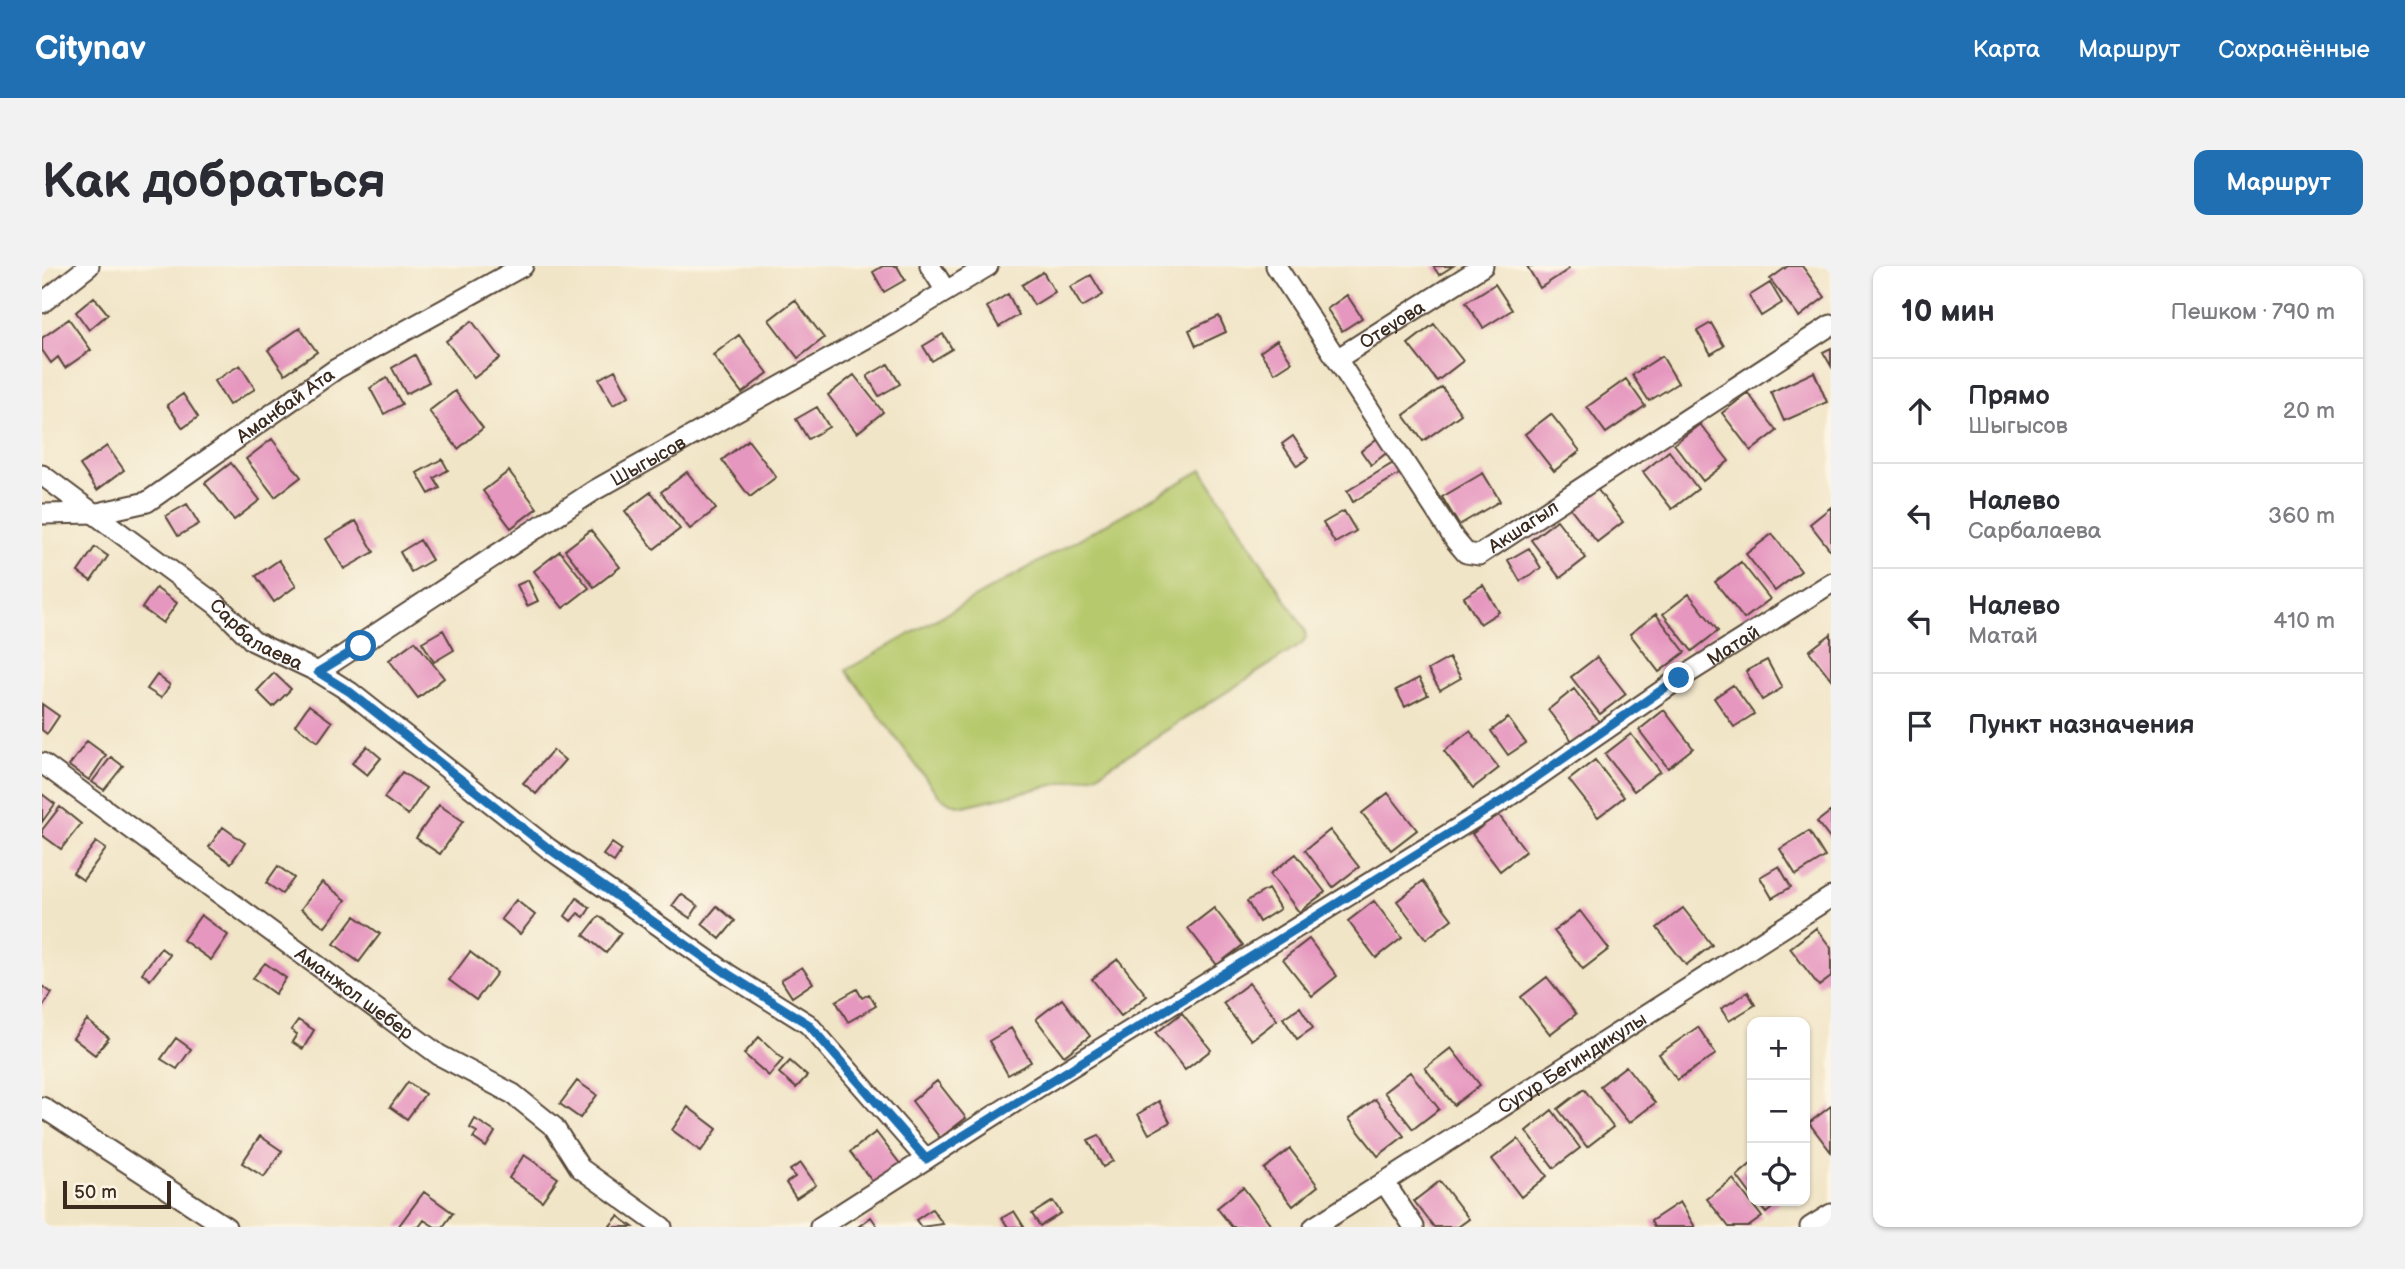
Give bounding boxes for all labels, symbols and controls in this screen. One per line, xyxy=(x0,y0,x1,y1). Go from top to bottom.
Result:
text: Citynav xyxy=(35,29,146,69)
text: Карта xyxy=(1973,35,2040,64)
text: Маршрут xyxy=(2078,35,2180,64)
text: Сохранённые xyxy=(2218,35,2370,64)
button: Маршрут xyxy=(2194,150,2363,215)
text: Как добраться xyxy=(42,153,386,212)
text: 10 мин xyxy=(1901,294,1995,330)
street label: Отеуова xyxy=(1356,296,1430,355)
text: Пешком · 790 m xyxy=(2170,298,2335,326)
street label: Аманбай Ата xyxy=(231,364,339,449)
text: Прямо xyxy=(1968,381,2050,412)
icon: ahead xyxy=(1901,392,1939,430)
text: 20 m xyxy=(2283,397,2335,425)
text: Шыгысов xyxy=(1968,412,2068,440)
street label: Шыгысов xyxy=(607,432,690,492)
text: Налево xyxy=(1968,486,2060,517)
street label: Акшагыл xyxy=(1483,496,1563,559)
icon: left xyxy=(1901,497,1939,535)
text: 360 m xyxy=(2268,502,2335,530)
text: Сарбалаева xyxy=(1968,517,2101,545)
text: Налево xyxy=(1968,591,2060,622)
street label: Сарбалаева xyxy=(204,594,306,676)
icon: left xyxy=(1901,602,1939,640)
text: 410 m xyxy=(2273,607,2335,635)
street label: Матай xyxy=(1703,621,1764,671)
text: Матай xyxy=(1968,622,2038,650)
route start xyxy=(345,630,376,661)
route end xyxy=(1663,662,1694,693)
icon: arrive xyxy=(1901,707,1939,745)
text: Пункт назначения xyxy=(1968,710,2194,741)
street label: Аманжол шебер xyxy=(289,942,418,1045)
street label: Сугур Бегиндикулы xyxy=(1494,1008,1651,1120)
map controls xyxy=(1747,1017,1810,1206)
button: + xyxy=(1747,1017,1810,1080)
button: − xyxy=(1747,1080,1810,1143)
button: locate xyxy=(1747,1143,1810,1206)
scale bar xyxy=(63,1178,172,1210)
text: 50 m xyxy=(74,1181,117,1204)

